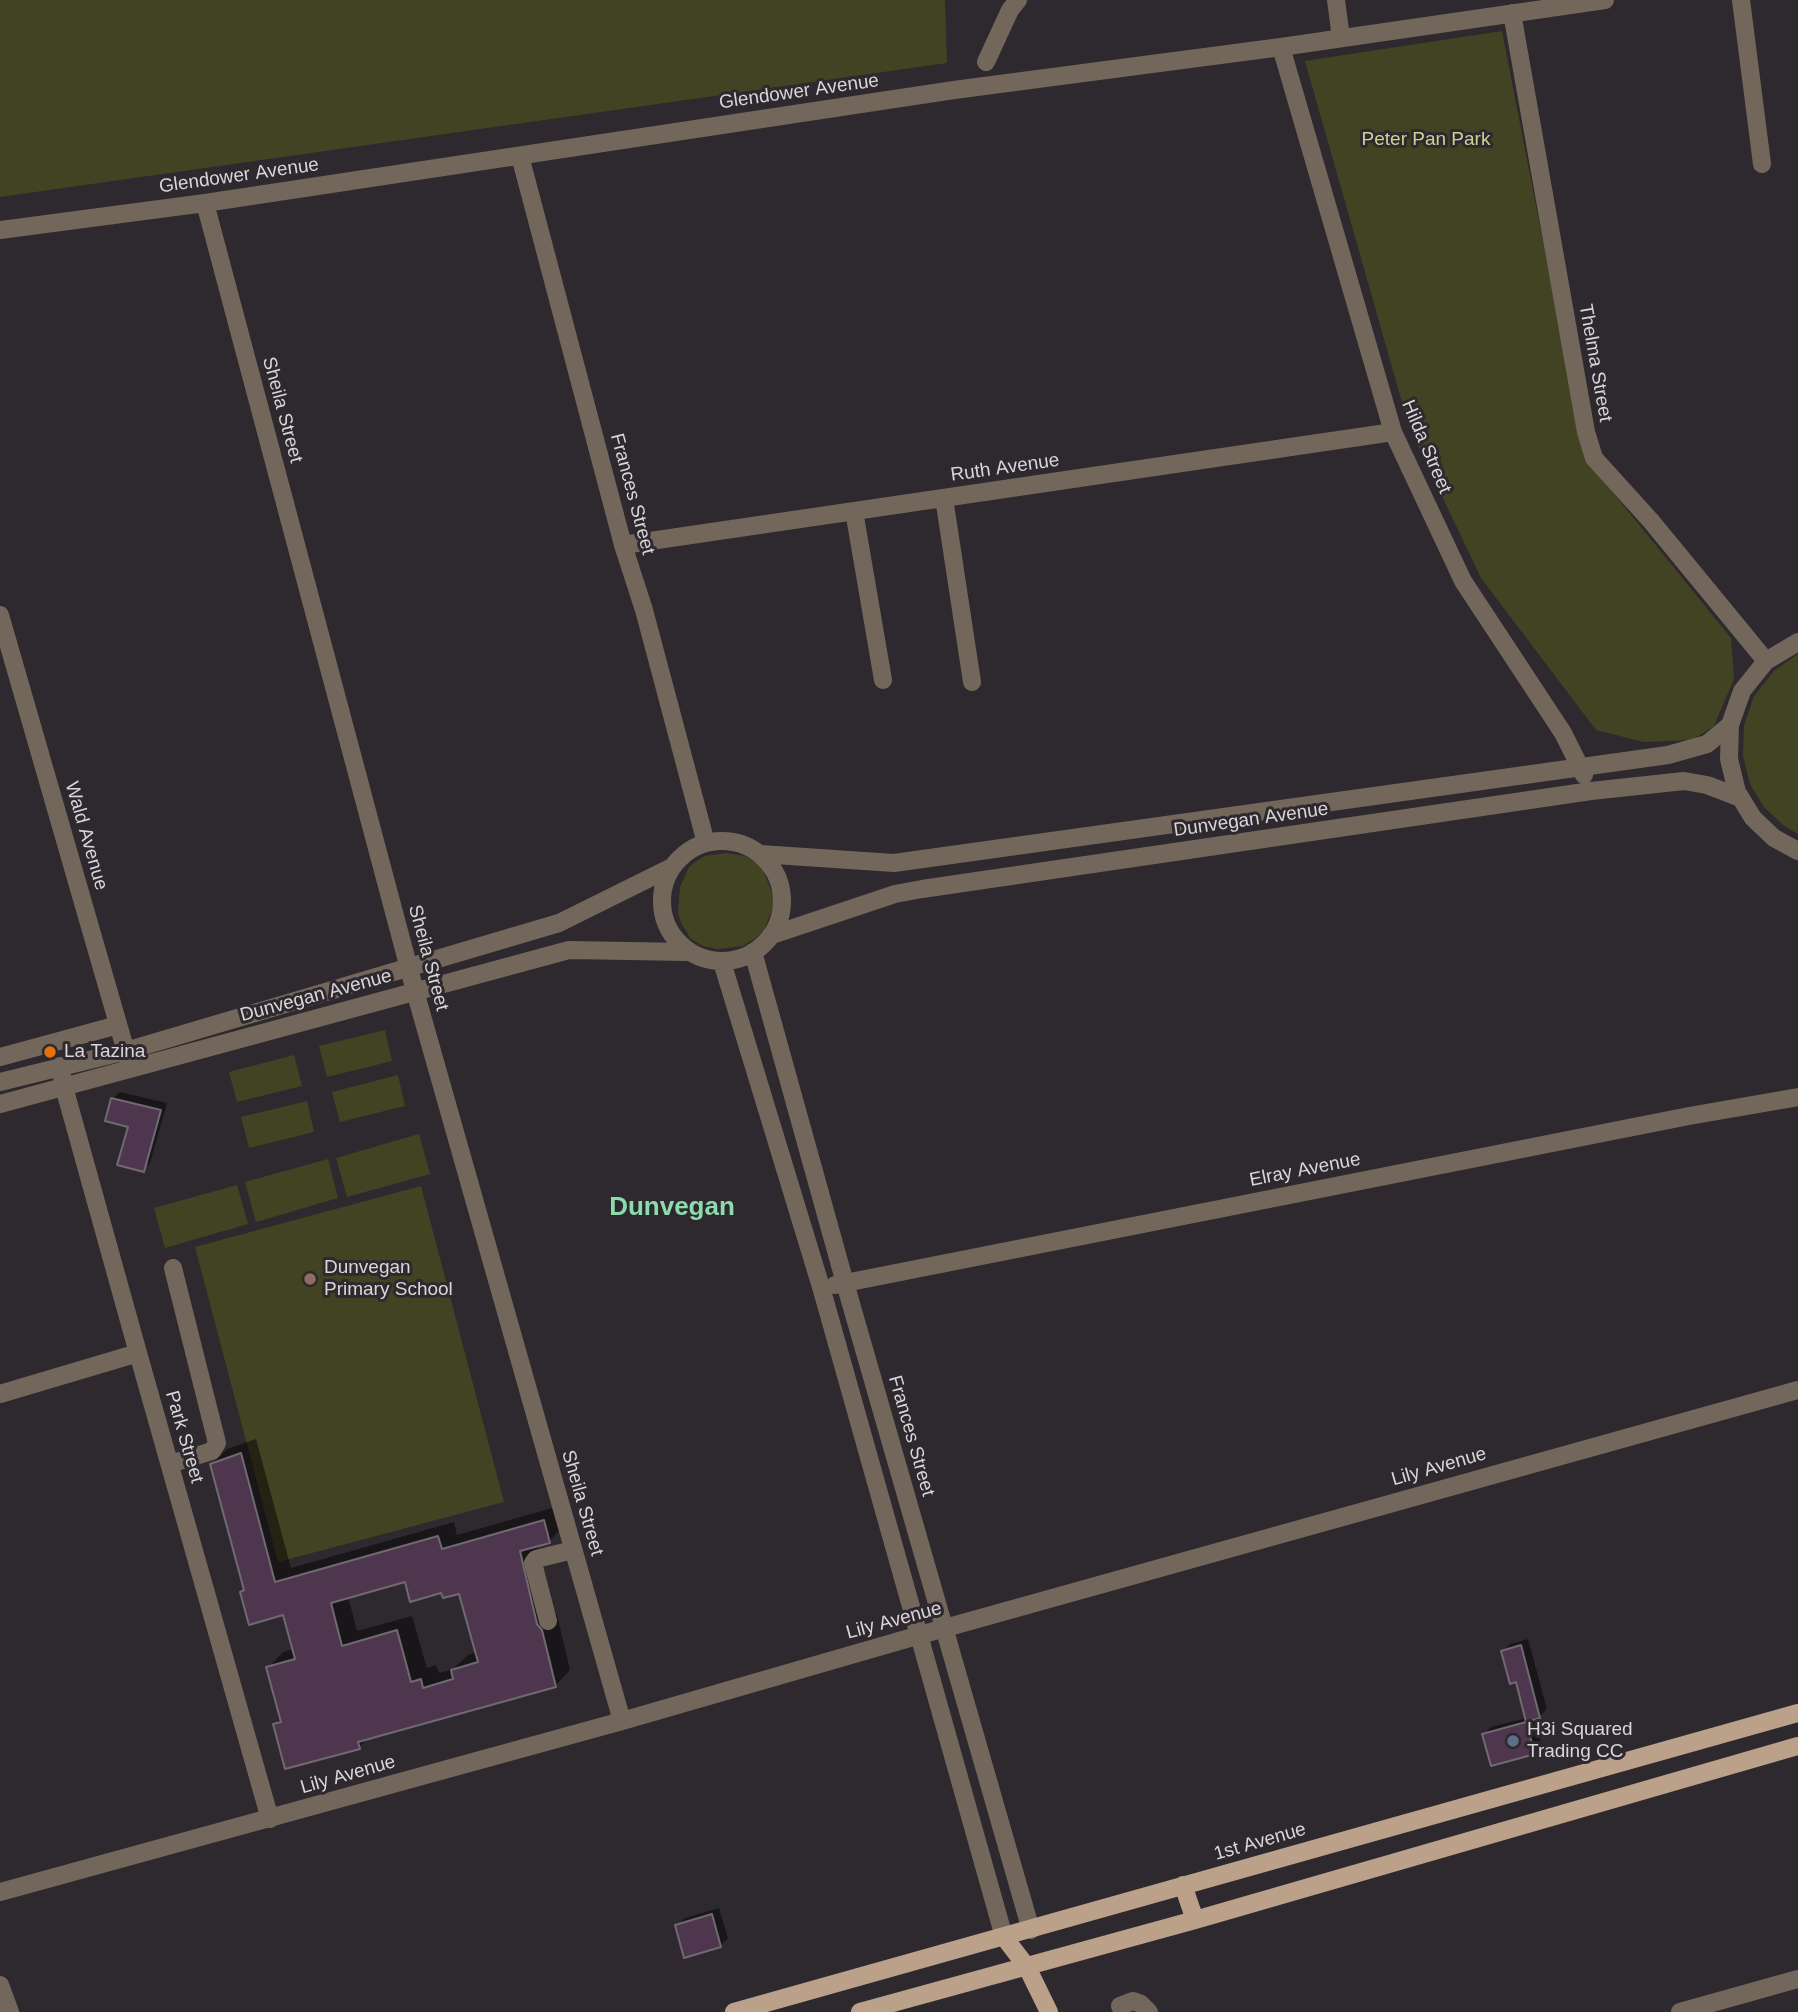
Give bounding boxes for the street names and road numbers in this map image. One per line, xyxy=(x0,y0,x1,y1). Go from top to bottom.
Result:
street label: Glendower Avenue xyxy=(718,69,880,115)
street label: Glendower Avenue xyxy=(158,153,320,199)
street label: Thelma Street xyxy=(1573,302,1617,424)
street label: Sheila Street xyxy=(257,355,307,465)
street label: Hilda Street xyxy=(1396,397,1456,497)
street label: Frances Street xyxy=(605,431,659,557)
street label: Ruth Avenue xyxy=(949,449,1061,487)
street label: Wald Avenue xyxy=(60,779,112,893)
street label: Dunvegan Avenue xyxy=(1172,798,1330,842)
street label: Sheila Street xyxy=(403,903,453,1013)
street label: Dunvegan Avenue xyxy=(238,965,394,1027)
street label: Elray Avenue xyxy=(1248,1148,1362,1192)
street label: Frances Street xyxy=(883,1373,939,1499)
street label: Park Street xyxy=(160,1388,208,1486)
street label: Lily Avenue xyxy=(1389,1443,1489,1491)
street label: Sheila Street xyxy=(556,1448,608,1558)
street label: Lily Avenue xyxy=(844,1597,944,1645)
street label: Lily Avenue xyxy=(298,1751,398,1799)
street label: 1st Avenue xyxy=(1211,1818,1309,1866)

